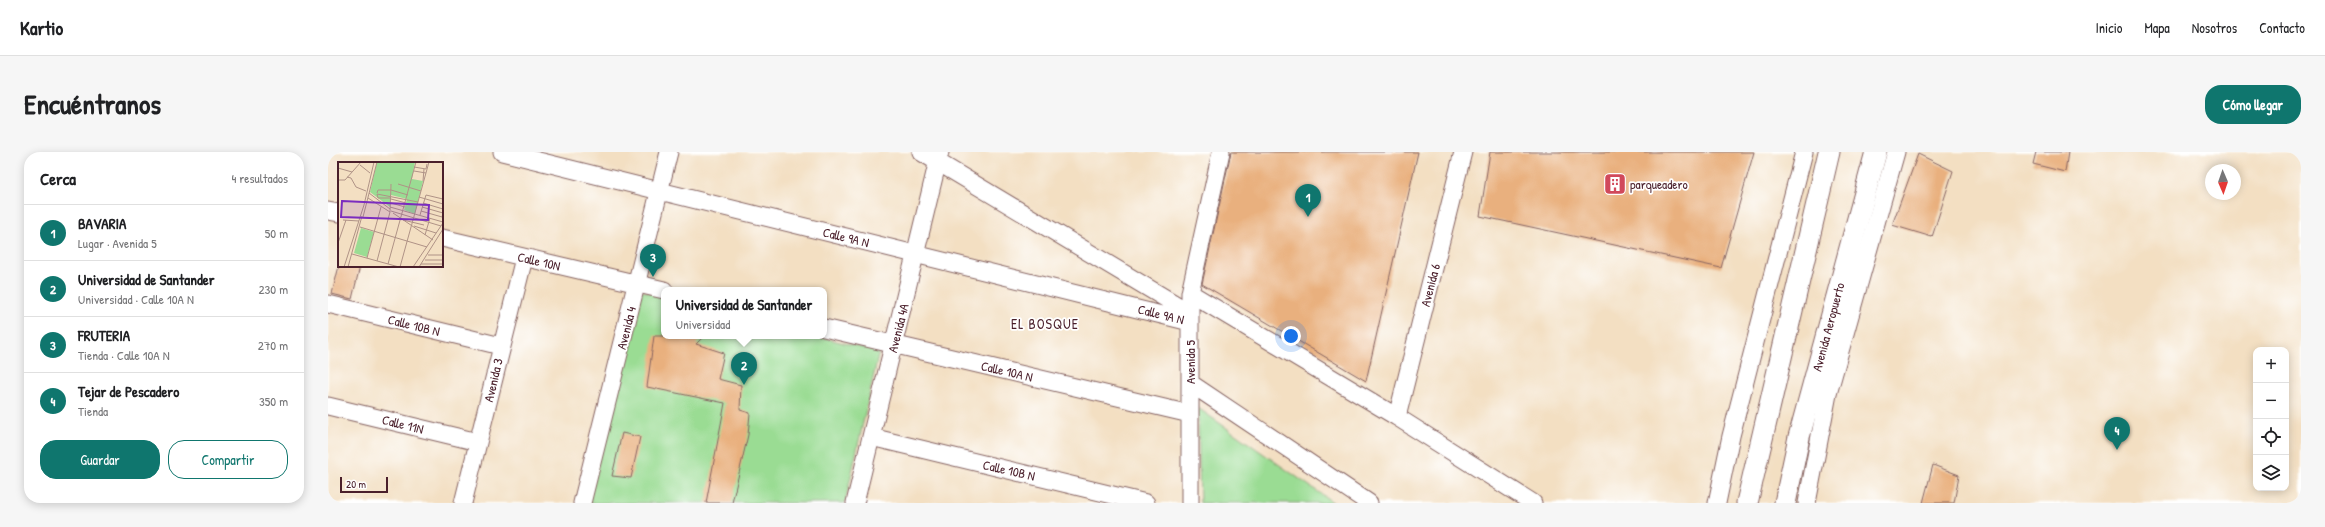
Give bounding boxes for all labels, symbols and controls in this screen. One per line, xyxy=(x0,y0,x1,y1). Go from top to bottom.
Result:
text: Kartio xyxy=(20,15,63,41)
text: Inicio xyxy=(2096,18,2122,37)
text: Mapa xyxy=(2144,18,2170,37)
text: Nosotros xyxy=(2192,18,2237,37)
text: Contacto xyxy=(2259,18,2305,37)
text: Encuéntranos xyxy=(24,85,161,123)
button: Cómo llegar xyxy=(2205,85,2301,124)
inset map xyxy=(338,162,443,267)
north arrow xyxy=(2205,164,2241,200)
text: Cerca xyxy=(40,167,76,190)
text: 4 resultados xyxy=(231,169,288,187)
building icon: parqueadero xyxy=(1602,171,1628,197)
place label: parqueadero xyxy=(1630,175,1688,193)
pin: 1 xyxy=(1295,184,1321,217)
text: BAVARIA xyxy=(78,213,126,234)
street label: Calle 9A N xyxy=(821,223,871,251)
text: 1 xyxy=(51,224,55,242)
text: 50 m xyxy=(265,224,288,242)
text: Lugar · Avenida 5 xyxy=(78,234,157,252)
pin: 3 xyxy=(640,244,666,277)
street label: Calle 10N xyxy=(516,247,562,275)
street label: Avenida 6 xyxy=(1416,262,1444,308)
text: Universidad de Santander xyxy=(78,269,215,290)
text: 2 xyxy=(50,280,56,298)
text: 230 m xyxy=(258,280,288,298)
street label: Avenida Aeropuerto xyxy=(1808,281,1848,373)
popup xyxy=(661,287,827,339)
text: Universidad · Calle 10A N xyxy=(78,290,194,308)
text: Universidad de Santander xyxy=(676,294,812,315)
street label: Calle 9A N xyxy=(1136,300,1186,328)
street label: Avenida 4A xyxy=(883,301,913,354)
street label: Avenida 4 xyxy=(612,305,640,351)
street label: Calle 10B N xyxy=(386,310,442,340)
district label: EL BOSQUE xyxy=(1011,314,1079,333)
text: Universidad xyxy=(676,315,730,333)
text: FRUTERIA xyxy=(78,325,130,346)
your location xyxy=(1281,326,1301,346)
text: 3 xyxy=(50,336,56,354)
text: 270 m xyxy=(258,336,288,354)
street label: Avenida 5 xyxy=(1181,339,1199,384)
text: Tienda · Calle 10A N xyxy=(78,346,170,364)
map controls xyxy=(2253,347,2289,491)
button: + xyxy=(2253,347,2289,383)
pin: 2 xyxy=(731,352,757,385)
street label: Avenida 3 xyxy=(479,356,507,404)
street label: Calle 10A N xyxy=(979,356,1035,386)
text: Tejar de Pescadero xyxy=(78,381,179,402)
button: − xyxy=(2253,383,2289,419)
text: 4 xyxy=(51,392,55,410)
text: 350 m xyxy=(259,392,288,410)
text: Tienda xyxy=(78,402,108,420)
street label: Calle 11N xyxy=(380,410,426,438)
pin: 4 xyxy=(2104,417,2130,450)
button: locate xyxy=(2253,419,2289,455)
button: Guardar xyxy=(40,440,160,479)
button: Compartir xyxy=(168,440,288,479)
street label: Calle 10B N xyxy=(981,455,1037,485)
button: layers xyxy=(2253,455,2289,491)
scale bar xyxy=(340,475,388,494)
text: 20 m xyxy=(346,477,366,491)

